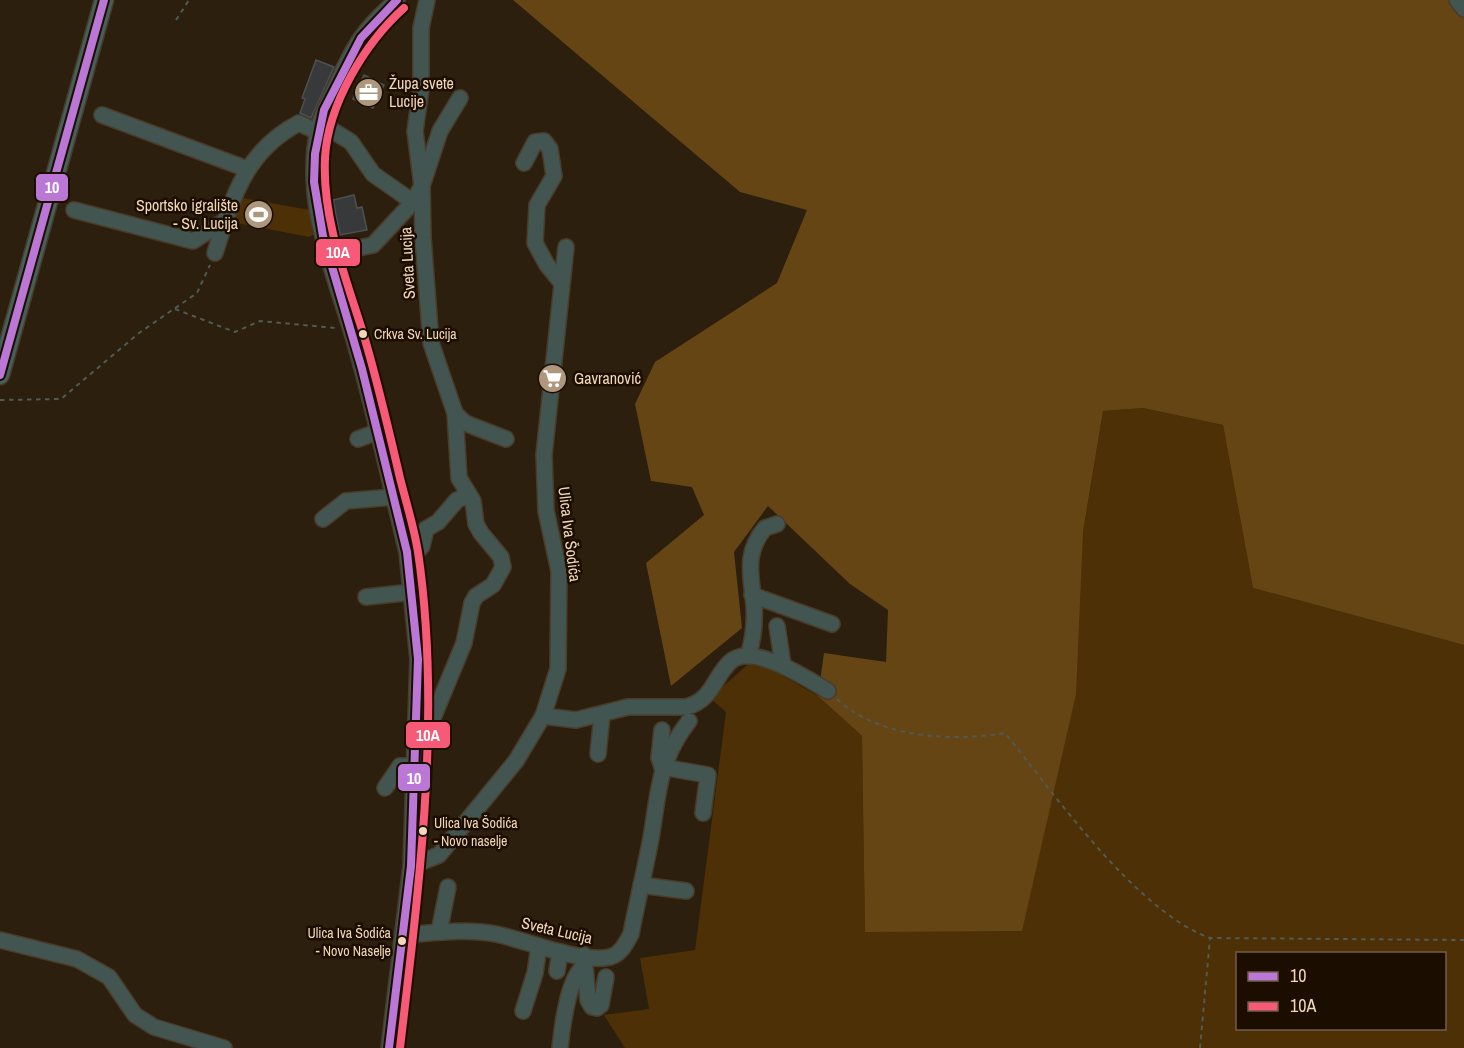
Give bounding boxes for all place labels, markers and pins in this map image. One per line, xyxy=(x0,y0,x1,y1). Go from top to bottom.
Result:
place label: Župa svete Lucije xyxy=(389,72,454,112)
office icon: Župa svete Lucije xyxy=(352,76,384,108)
place label: Sportsko igralište - Sv. Lucija xyxy=(136,194,239,234)
sports icon: Sportsko igralište - Sv. Lucija xyxy=(243,198,275,230)
place label: Crkva Sv. Lucija xyxy=(374,325,457,343)
marker: Crkva Sv. Lucija xyxy=(357,328,369,340)
supermarket icon: Gavranović xyxy=(537,362,569,394)
place label: Gavranović xyxy=(574,367,642,389)
place label: Ulica Iva Šodića - Novo naselje xyxy=(434,814,518,850)
marker: Ulica Iva Šodića - Novo naselje xyxy=(417,825,429,837)
place label: Ulica Iva Šodića - Novo Naselje xyxy=(307,924,392,960)
marker: Ulica Iva Šodića - Novo Naselje xyxy=(396,935,408,947)

